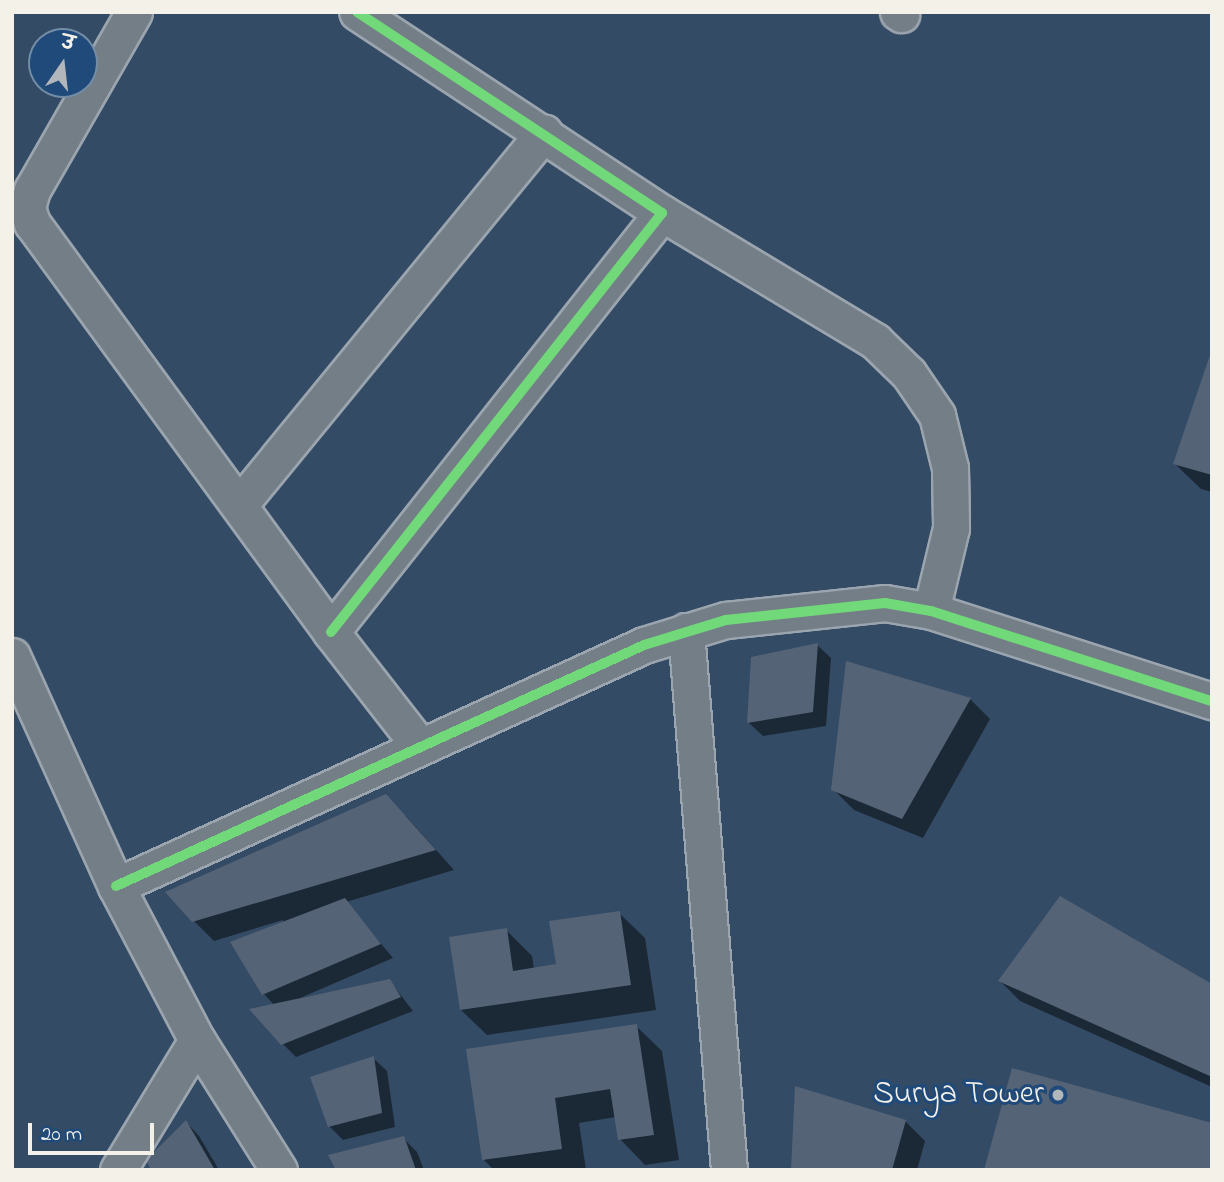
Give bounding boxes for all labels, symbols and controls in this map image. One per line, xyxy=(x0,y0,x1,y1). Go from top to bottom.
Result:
north arrow xyxy=(28,28,98,98)
text: उ xyxy=(58,29,77,59)
place label: Surya Tower xyxy=(873,1076,1044,1114)
marker: Surya Tower xyxy=(1050,1087,1066,1103)
scale bar xyxy=(32,1108,158,1152)
text: 20 m xyxy=(41,1120,82,1150)

